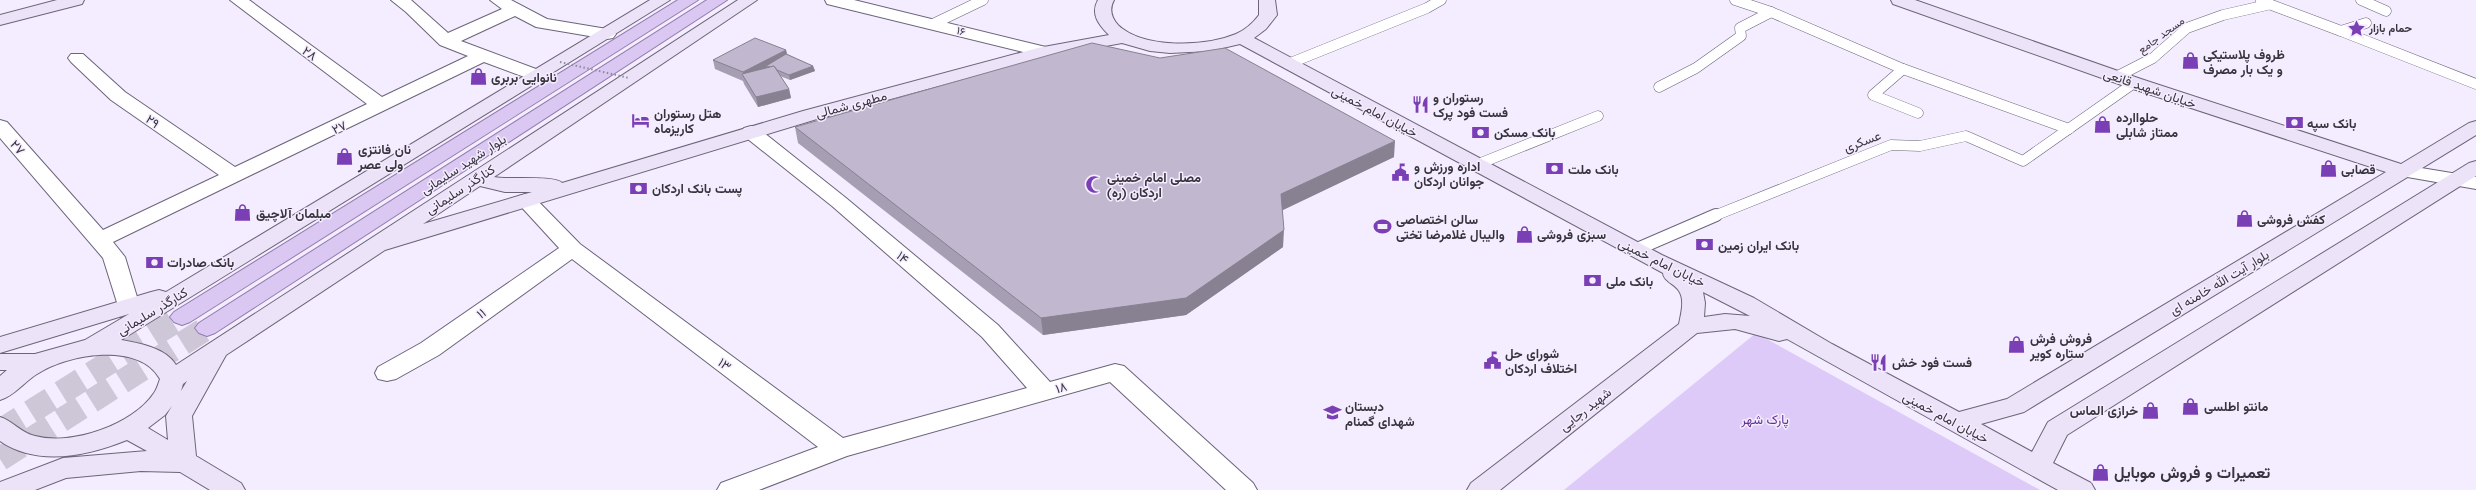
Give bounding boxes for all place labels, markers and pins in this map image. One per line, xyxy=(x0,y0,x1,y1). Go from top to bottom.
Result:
place icon: حمام بازار xyxy=(2346,18,2366,38)
place label: حمام بازار xyxy=(2368,21,2413,36)
place label: ظروف پلاستیکی و یک بار مصرف xyxy=(2203,46,2285,78)
shop icon: ظروف پلاستیکی و یک بار مصرف xyxy=(2180,51,2200,71)
shop icon: نانوایی بربری xyxy=(468,67,488,87)
place label: نانوایی بربری xyxy=(491,69,557,86)
place label: رستوران و فست فود پرک xyxy=(1433,89,1508,122)
restaurant icon: رستوران و فست فود پرک xyxy=(1410,94,1430,114)
place label: هتل رستوران کاریزماه xyxy=(654,105,721,137)
place label: حلواارده ممتاز شابلی xyxy=(2116,109,2178,141)
hotel icon: هتل رستوران کاریزماه xyxy=(631,110,651,130)
bank icon: بانک سپه xyxy=(2284,113,2304,133)
shop icon: حلواارده ممتاز شابلی xyxy=(2093,114,2113,134)
place label: بانک سپه xyxy=(2307,115,2356,133)
bank icon: بانک مسکن xyxy=(1471,122,1491,142)
place label: بانک مسکن xyxy=(1494,124,1556,140)
place label: نان فانتزی ولی عصر xyxy=(357,141,411,173)
shop icon: نان فانتزی ولی عصر xyxy=(335,146,355,166)
place label: اداره ورزش و جوانان اردکان xyxy=(1414,158,1484,190)
bank icon: بانک ملت xyxy=(1545,159,1565,179)
shop icon: قصابی xyxy=(2318,159,2338,179)
place label: بانک ملت xyxy=(1568,161,1619,177)
place label: قصابی xyxy=(2341,161,2376,177)
public building icon: اداره ورزش و جوانان اردکان xyxy=(1391,163,1411,183)
place label: مصلی امام خمینی (ره) اردکان xyxy=(1107,169,1201,201)
mosque icon: مصلی امام خمینی (ره) اردکان xyxy=(1084,174,1104,194)
bank icon: پست بانک اردکان xyxy=(629,178,649,198)
place label: پست بانک اردکان xyxy=(652,180,742,198)
shop icon: مبلمان آلاچیق xyxy=(233,203,253,223)
place label: مبلمان آلاچیق xyxy=(256,205,331,223)
shop icon: کفش فروشی xyxy=(2234,209,2254,229)
place label: سالن اختصاصی والیبال غلامرضا تختی xyxy=(1396,211,1505,243)
place label: کفش فروشی xyxy=(2257,211,2325,228)
sports icon: سالن اختصاصی والیبال غلامرضا تختی xyxy=(1373,216,1393,236)
shop icon: سبزی فروشی xyxy=(1514,224,1534,244)
place label: سبزی فروشی xyxy=(1537,226,1606,243)
bank icon: بانک ایران زمین xyxy=(1695,235,1715,255)
place label: بانک ایران زمین xyxy=(1718,237,1799,254)
bank icon: بانک صادرات xyxy=(144,252,164,272)
place label: بانک صادرات xyxy=(167,254,234,271)
bank icon: بانک ملی xyxy=(1583,271,1603,291)
place label: بانک ملی xyxy=(1606,273,1653,289)
place label: فروش فرش ستاره کویر xyxy=(2029,330,2092,362)
shop icon: فروش فرش ستاره کویر xyxy=(2007,335,2027,355)
place label: شورای حل اختلاف اردکان xyxy=(1505,345,1577,377)
public building icon: شورای حل اختلاف اردکان xyxy=(1482,350,1502,370)
restaurant icon: فست فود خش xyxy=(1869,352,1889,372)
place label: فست فود خش xyxy=(1892,354,1972,371)
shop icon: مانتو اطلسی xyxy=(2181,396,2201,416)
place label: دبستان شهدای گمنام xyxy=(1345,398,1415,430)
place label: مانتو اطلسی xyxy=(2204,398,2268,415)
shop icon: خرازی الماس xyxy=(2141,400,2161,420)
place label: خرازی الماس xyxy=(2070,402,2138,419)
school or university icon: دبستان شهدای گمنام xyxy=(1322,403,1342,423)
shop icon: تعمیرات و فروش موبایل xyxy=(2091,462,2111,482)
place label: تعمیرات و فروش موبایل xyxy=(2114,462,2270,483)

